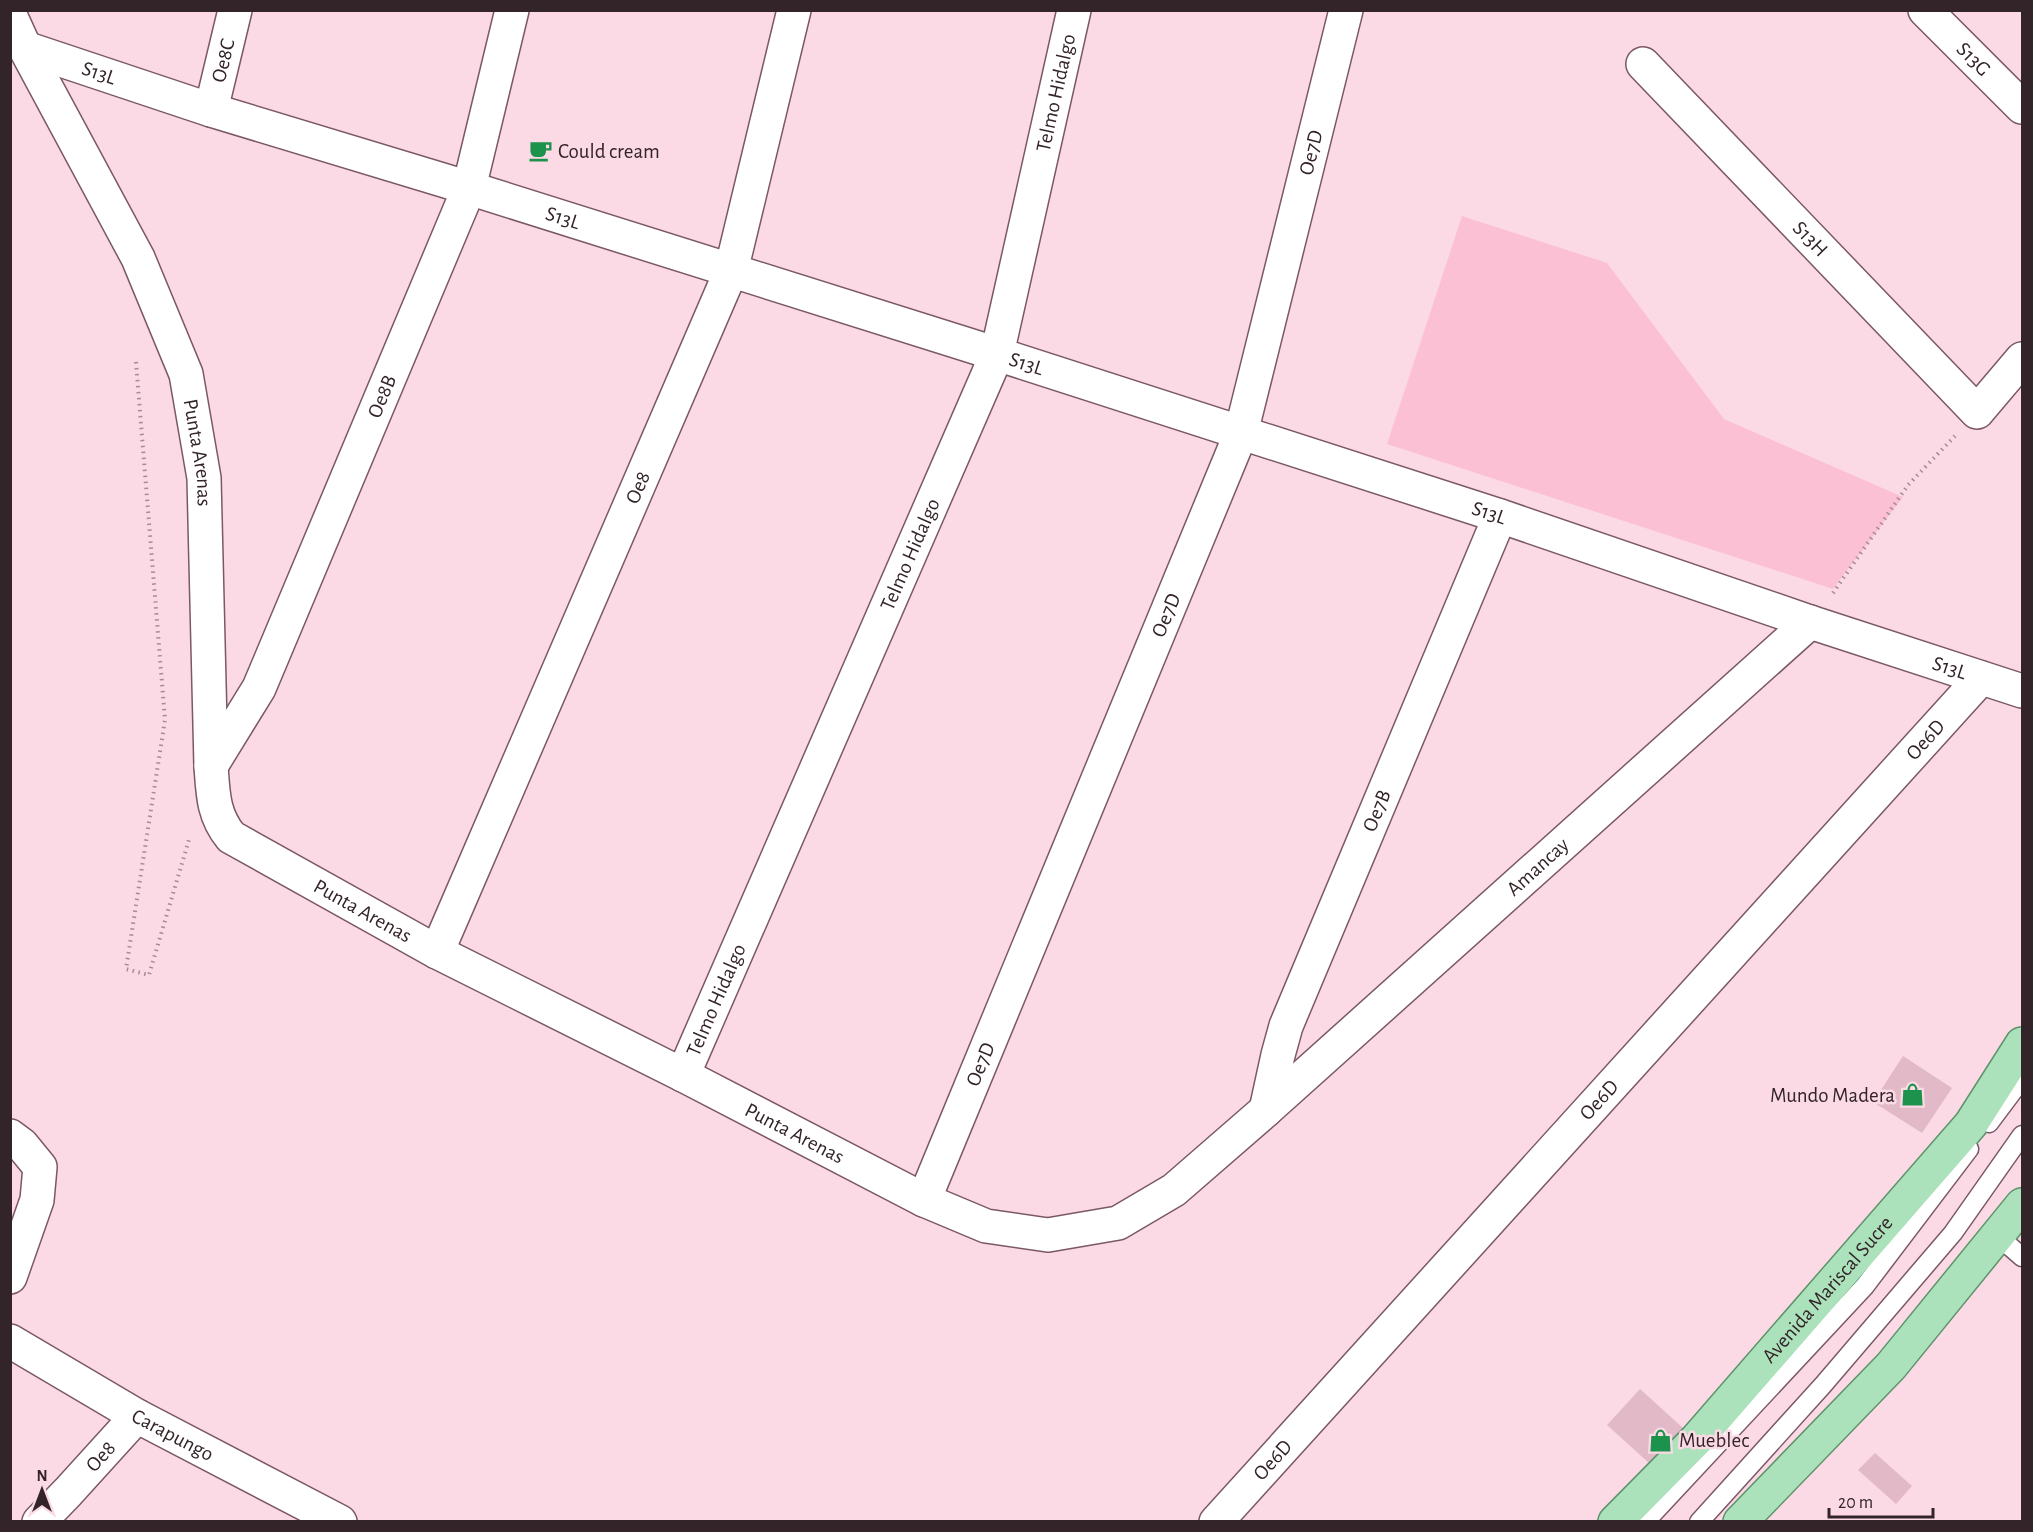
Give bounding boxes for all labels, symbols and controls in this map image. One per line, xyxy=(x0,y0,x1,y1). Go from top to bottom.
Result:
street label: Telmo Hidalgo xyxy=(1033,32,1079,154)
street label: Oe8C xyxy=(208,37,239,84)
street label: S13G xyxy=(1952,38,1994,80)
street label: S13L xyxy=(79,58,119,89)
street label: Oe7D xyxy=(1295,128,1327,177)
cafe icon: Could cream xyxy=(527,138,553,164)
place label: Could cream xyxy=(558,141,660,162)
street label: S13L xyxy=(543,203,583,233)
street label: S13H xyxy=(1789,217,1832,261)
street label: S13L xyxy=(1007,349,1046,379)
street label: Oe8B xyxy=(364,372,400,421)
street label: Punta Arenas xyxy=(180,397,215,507)
street label: Oe8 xyxy=(622,468,654,507)
street label: Telmo Hidalgo xyxy=(877,495,944,614)
street label: S13L xyxy=(1469,498,1509,528)
street label: Oe7D xyxy=(1148,590,1185,640)
street label: S13L xyxy=(1930,653,1969,683)
street label: Oe6D xyxy=(1902,716,1949,764)
street label: Oe7B xyxy=(1359,787,1395,835)
street label: Amancay xyxy=(1503,834,1573,900)
street label: Punta Arenas xyxy=(310,875,415,947)
street label: Telmo Hidalgo xyxy=(683,941,750,1059)
street label: Oe7D xyxy=(962,1039,999,1089)
street label: Oe6D xyxy=(1576,1076,1623,1124)
shop icon: Mundo Madera xyxy=(1900,1082,1926,1108)
place label: Mundo Madera xyxy=(1770,1085,1895,1106)
street label: Punta Arenas xyxy=(742,1099,848,1168)
street label: Avenida Mariscal Sucre xyxy=(1758,1212,1897,1367)
street label: Carapungo xyxy=(128,1405,217,1465)
shop icon: Mueblec xyxy=(1648,1427,1674,1453)
place label: Mueblec xyxy=(1679,1430,1749,1451)
street label: Oe6D xyxy=(1249,1436,1296,1484)
street label: Oe8 xyxy=(82,1437,120,1476)
north arrow xyxy=(12,1460,72,1520)
text: N xyxy=(36,1468,48,1484)
scale bar xyxy=(1829,1481,1932,1519)
text: 20 m xyxy=(1838,1494,1873,1512)

